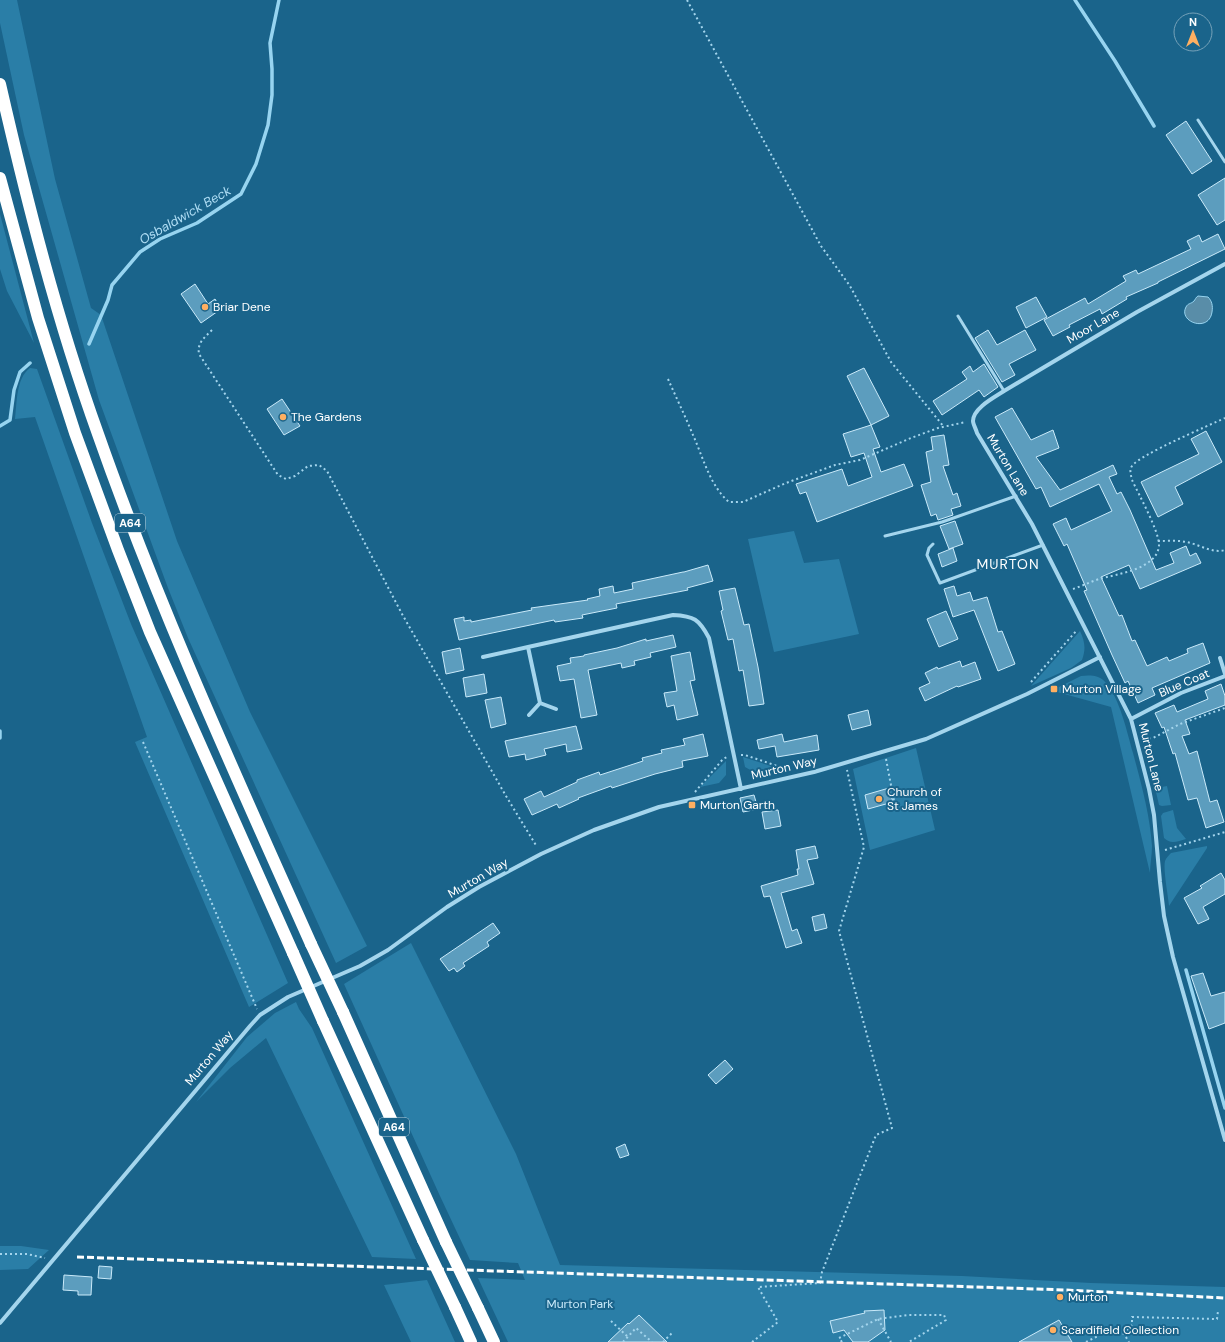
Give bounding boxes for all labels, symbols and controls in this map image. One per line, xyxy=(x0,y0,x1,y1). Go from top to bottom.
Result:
north arrow xyxy=(1173,12,1213,52)
text: N xyxy=(1189,15,1197,29)
water label: Osbaldwick Beck xyxy=(136,182,234,248)
place label: Briar Dene xyxy=(213,299,271,315)
marker: Briar Dene xyxy=(200,302,210,312)
street label: Moor Lane xyxy=(1064,304,1122,348)
place label: The Gardens xyxy=(291,409,362,425)
marker: The Gardens xyxy=(278,412,288,422)
street label: Murton Lane xyxy=(983,431,1033,499)
road number: A64 xyxy=(115,514,145,532)
district label: MURTON xyxy=(976,555,1040,573)
street label: Blue Coat xyxy=(1156,665,1212,701)
place label: Murton Village xyxy=(1062,681,1141,697)
marker: Murton Village xyxy=(1049,684,1059,694)
street label: Murton Lane xyxy=(1135,721,1167,793)
street label: Murton Way xyxy=(749,753,819,783)
place label: Church of St James xyxy=(887,784,942,814)
marker: Church of St James xyxy=(874,794,884,804)
place label: Murton Garth xyxy=(700,797,775,813)
marker: Murton Garth xyxy=(687,800,697,810)
street label: Murton Way xyxy=(445,854,511,902)
street label: Murton Way xyxy=(181,1027,237,1089)
road number: A64 xyxy=(379,1118,409,1136)
place label: Murton xyxy=(1068,1289,1108,1305)
marker: Murton xyxy=(1055,1292,1065,1302)
park label: Murton Park xyxy=(547,1296,613,1312)
place label: Scardifield Collection xyxy=(1061,1322,1179,1338)
marker: Scardifield Collection xyxy=(1048,1325,1058,1335)

